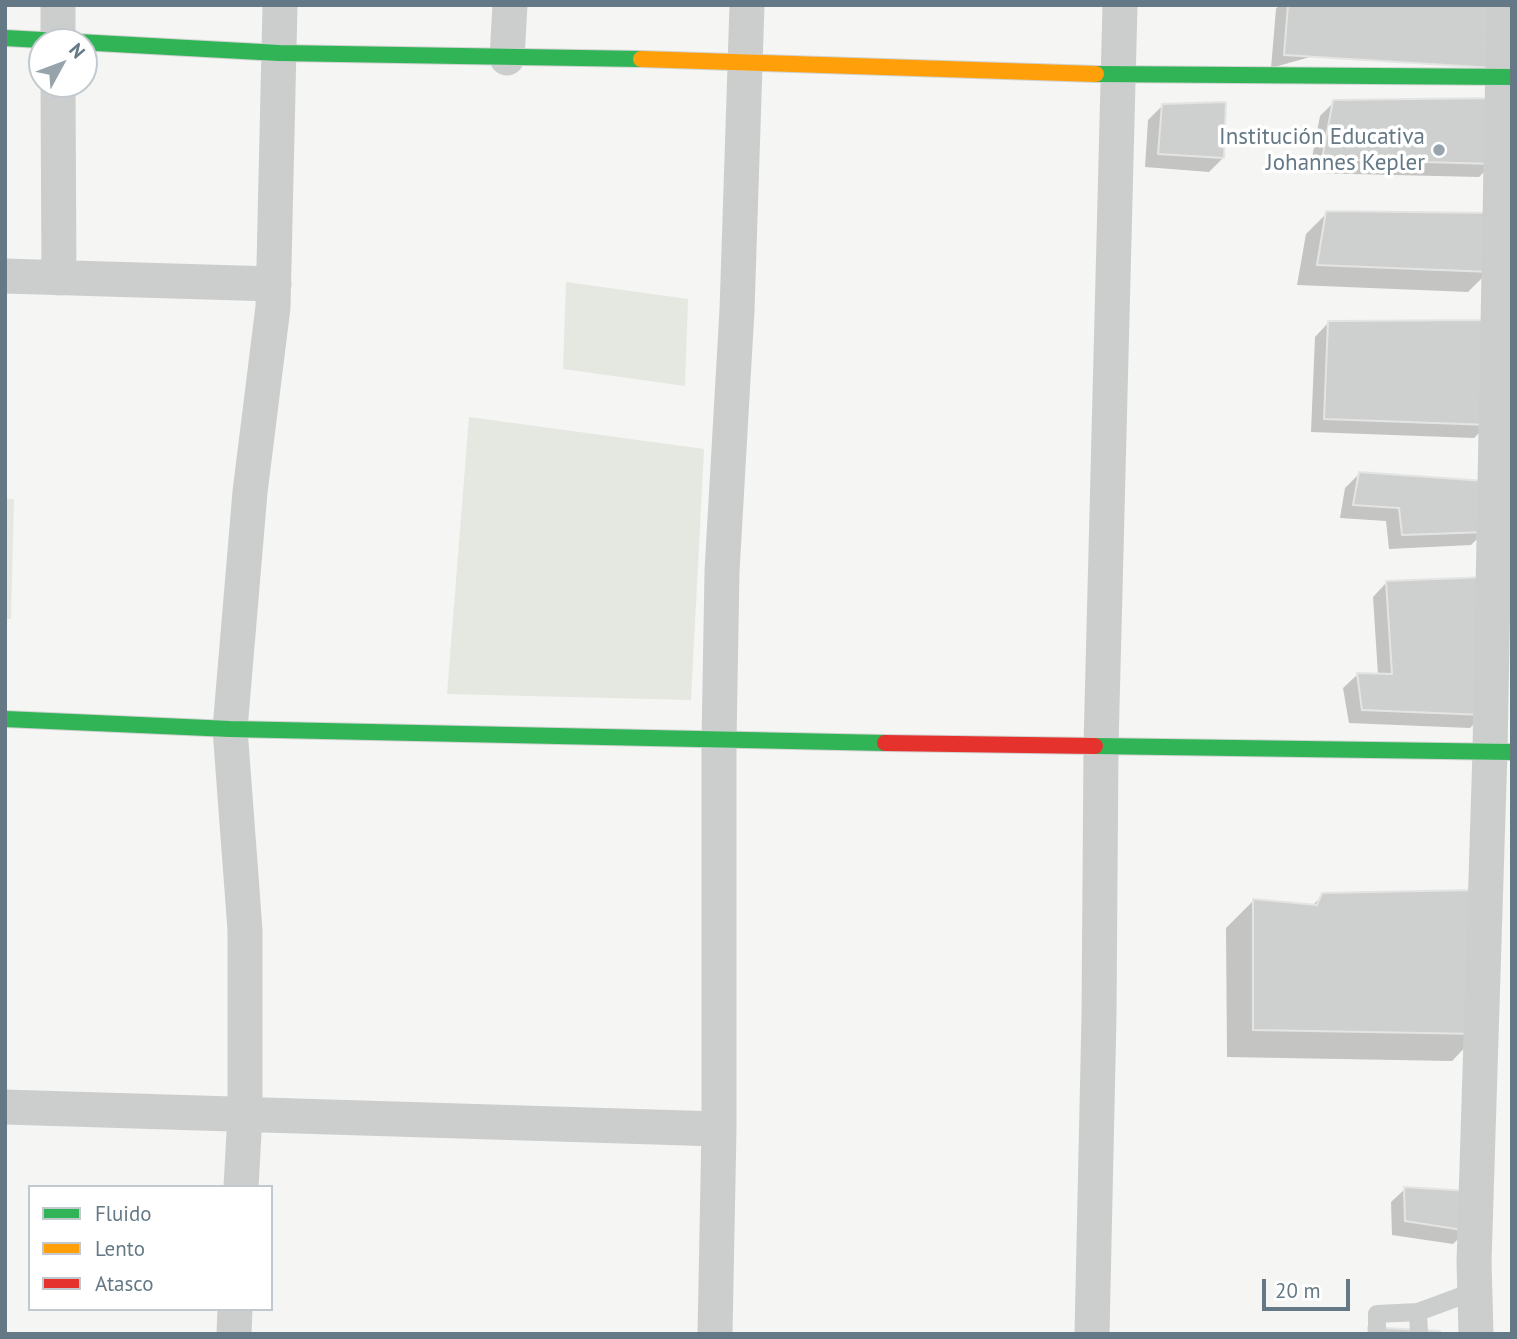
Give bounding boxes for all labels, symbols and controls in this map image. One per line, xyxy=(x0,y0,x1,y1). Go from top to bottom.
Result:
north arrow xyxy=(28,28,98,98)
text: N xyxy=(64,38,90,63)
place label: Institución Educativa Johannes Kepler xyxy=(1219,123,1425,177)
marker: Institución Educativa Johannes Kepler xyxy=(1431,142,1447,158)
legend xyxy=(28,1185,273,1311)
text: Fluido xyxy=(95,1200,152,1227)
text: Lento xyxy=(95,1235,145,1262)
scale bar xyxy=(1265,1266,1352,1310)
text: Atasco xyxy=(95,1270,154,1297)
text: 20 m xyxy=(1275,1277,1321,1304)

